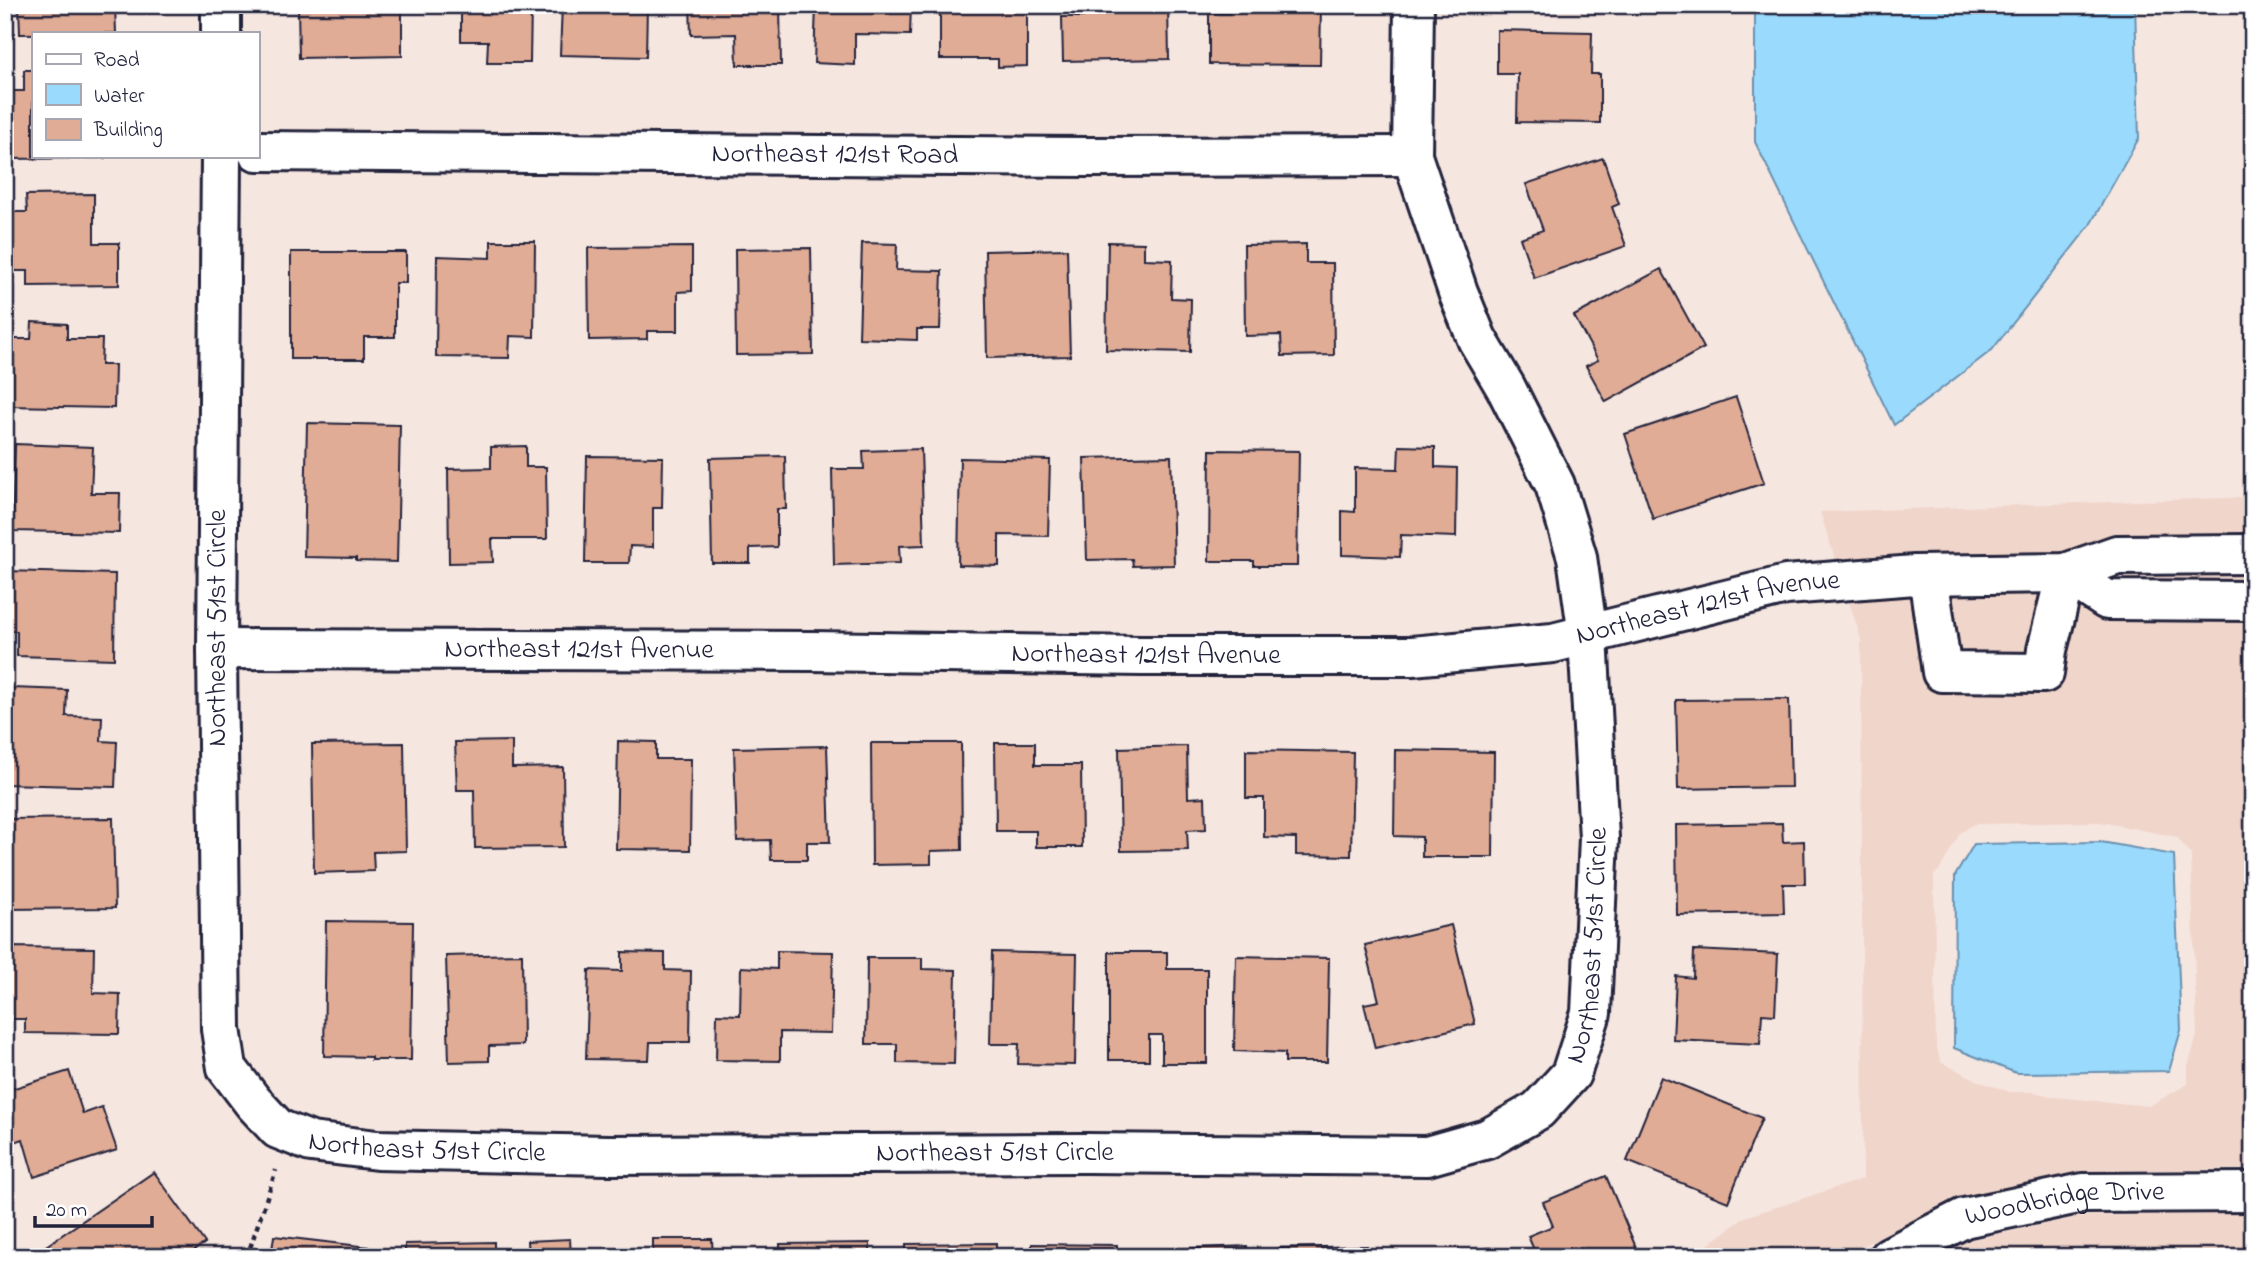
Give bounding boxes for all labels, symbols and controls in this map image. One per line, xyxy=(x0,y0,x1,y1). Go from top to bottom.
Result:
legend xyxy=(32,32,259,158)
text: Road xyxy=(94,46,140,76)
text: Water xyxy=(94,82,145,112)
text: Building xyxy=(93,116,163,148)
street label: Northeast 121st Road xyxy=(712,134,959,177)
street label: Northeast 51st Circle xyxy=(198,509,239,747)
street label: Northeast 121st Avenue xyxy=(1572,560,1842,657)
street label: Northeast 121st Avenue xyxy=(444,629,714,671)
street label: Northeast 121st Avenue xyxy=(1011,634,1281,677)
street label: Northeast 51st Circle xyxy=(1555,826,1620,1069)
street label: Northeast 51st Circle xyxy=(306,1121,547,1174)
street label: Northeast 51st Circle xyxy=(876,1132,1114,1174)
street label: Woodbridge Drive xyxy=(1961,1172,2165,1238)
scale bar xyxy=(35,1185,152,1229)
text: 20 m xyxy=(46,1196,87,1226)

